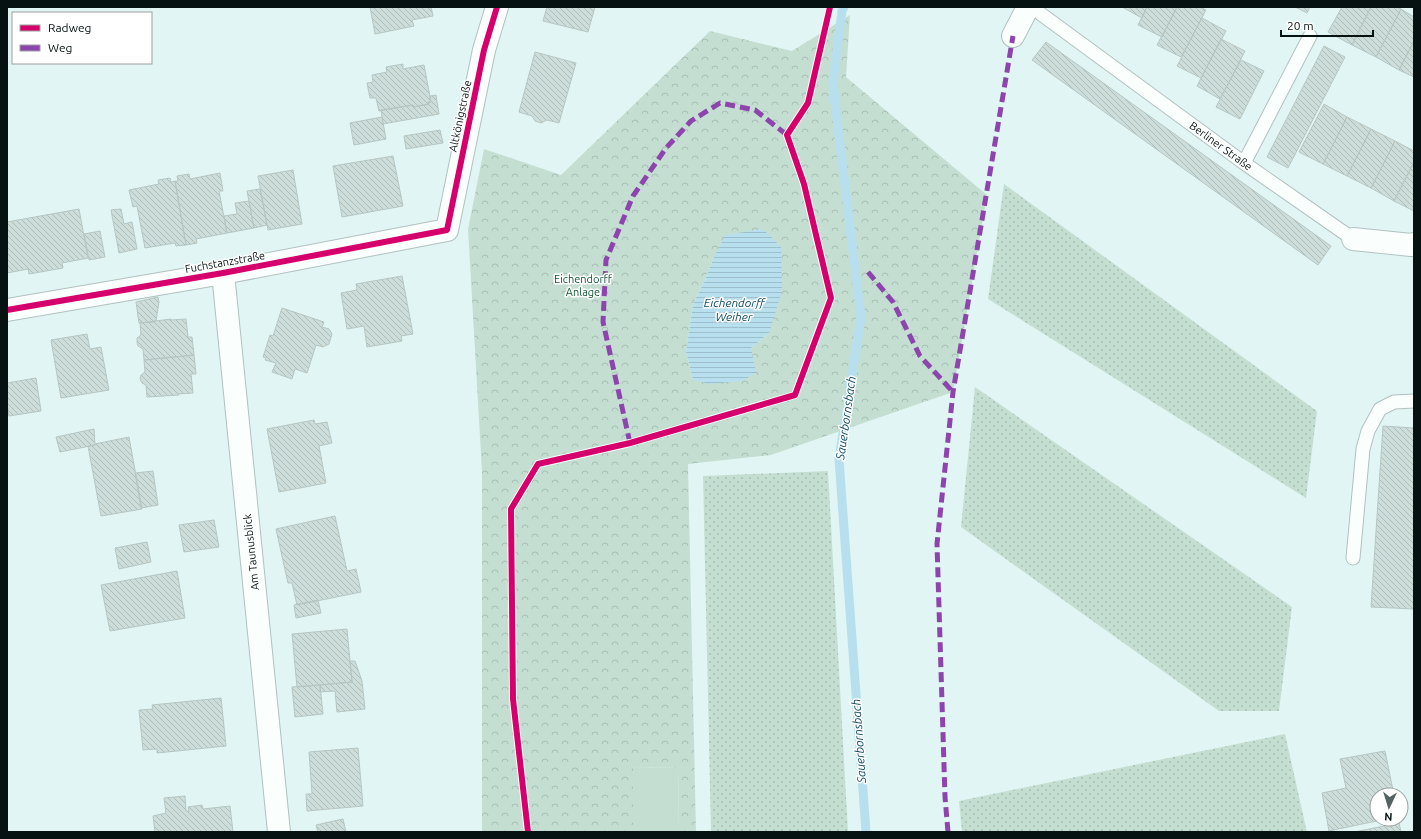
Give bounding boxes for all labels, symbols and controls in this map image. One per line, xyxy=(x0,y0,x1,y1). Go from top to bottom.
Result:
legend xyxy=(12,12,152,64)
scale bar xyxy=(1281,12,1373,38)
text: 20 m xyxy=(1287,19,1314,32)
text: Radweg xyxy=(48,21,91,34)
text: Weg xyxy=(48,41,72,54)
street label: Altkönigstraße xyxy=(447,79,473,153)
street label: Berliner Straße xyxy=(1187,119,1255,173)
street label: Fuchstanzstraße xyxy=(184,249,266,275)
park label: Eichendorff Anlage xyxy=(554,273,613,298)
water label: Eichendorff Weiher xyxy=(704,296,766,323)
water label: Sauerbornsbach xyxy=(833,375,858,462)
street label: Am Taunusblick xyxy=(241,513,261,591)
water label: Sauerbornsbach xyxy=(849,699,868,785)
north arrow xyxy=(1369,787,1409,827)
text: N xyxy=(1384,811,1393,823)

